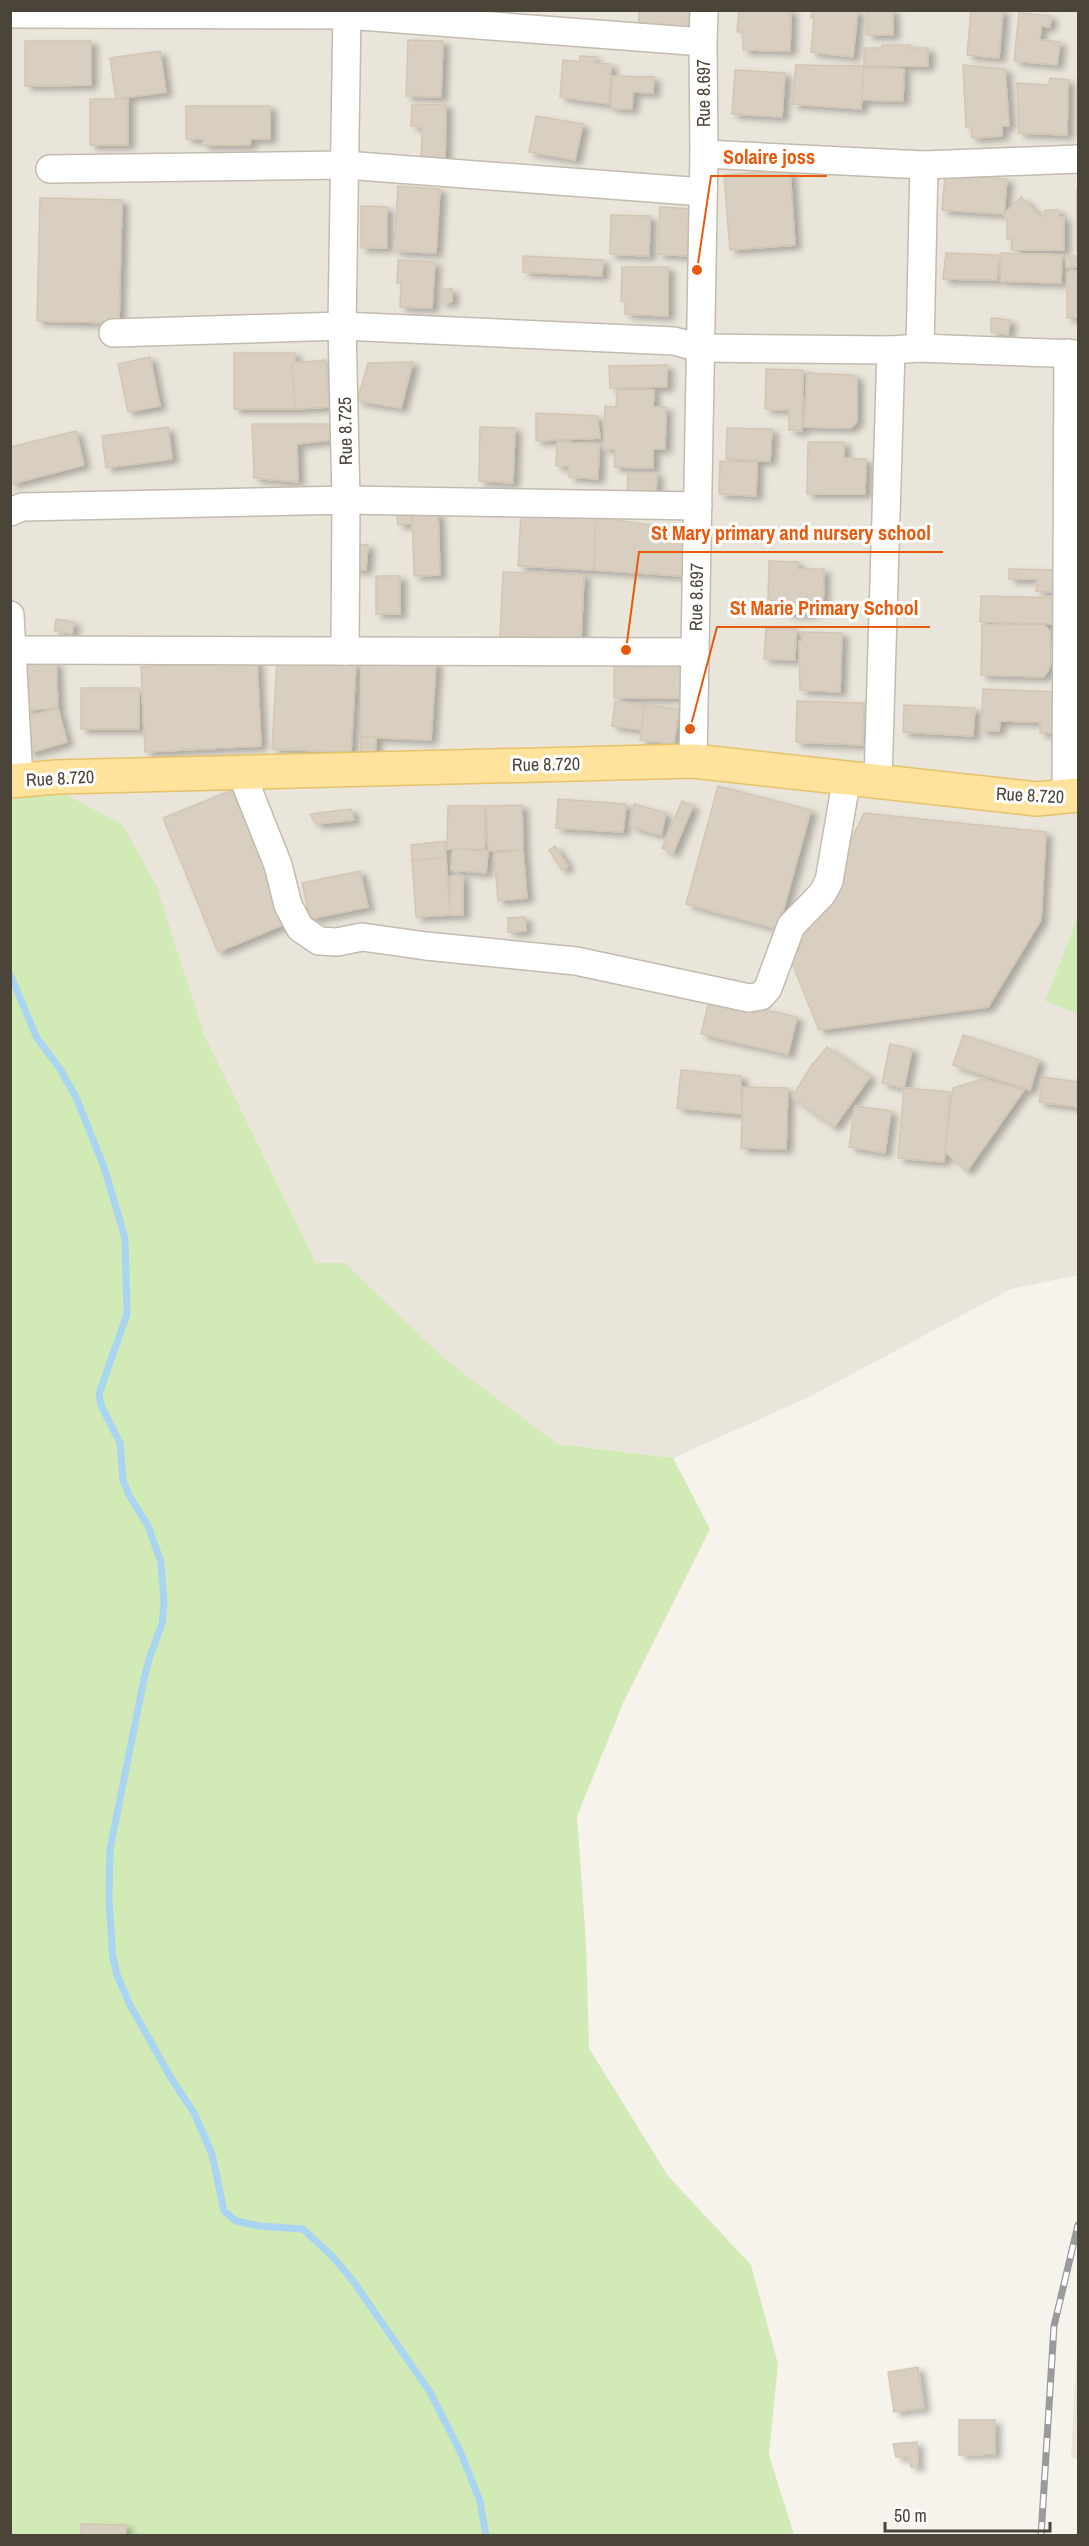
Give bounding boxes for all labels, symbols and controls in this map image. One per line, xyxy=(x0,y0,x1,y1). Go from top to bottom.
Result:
street label: Rue 8.697 xyxy=(691,59,716,127)
callout: Solaire joss xyxy=(711,138,827,176)
text: Solaire joss xyxy=(723,143,815,170)
street label: Rue 8.725 xyxy=(332,397,358,465)
callout: St Mary primary and nursery school xyxy=(639,514,943,552)
text: St Mary primary and nursery school xyxy=(651,519,931,546)
street label: Rue 8.697 xyxy=(683,563,709,631)
callout: St Marie Primary School xyxy=(717,589,930,627)
text: St Marie Primary School xyxy=(730,594,918,621)
street label: Rue 8.720 xyxy=(512,751,580,777)
street label: Rue 8.720 xyxy=(25,764,95,792)
street label: Rue 8.720 xyxy=(995,781,1065,809)
scale bar xyxy=(885,2495,1050,2533)
text: 50 m xyxy=(894,2503,927,2528)

